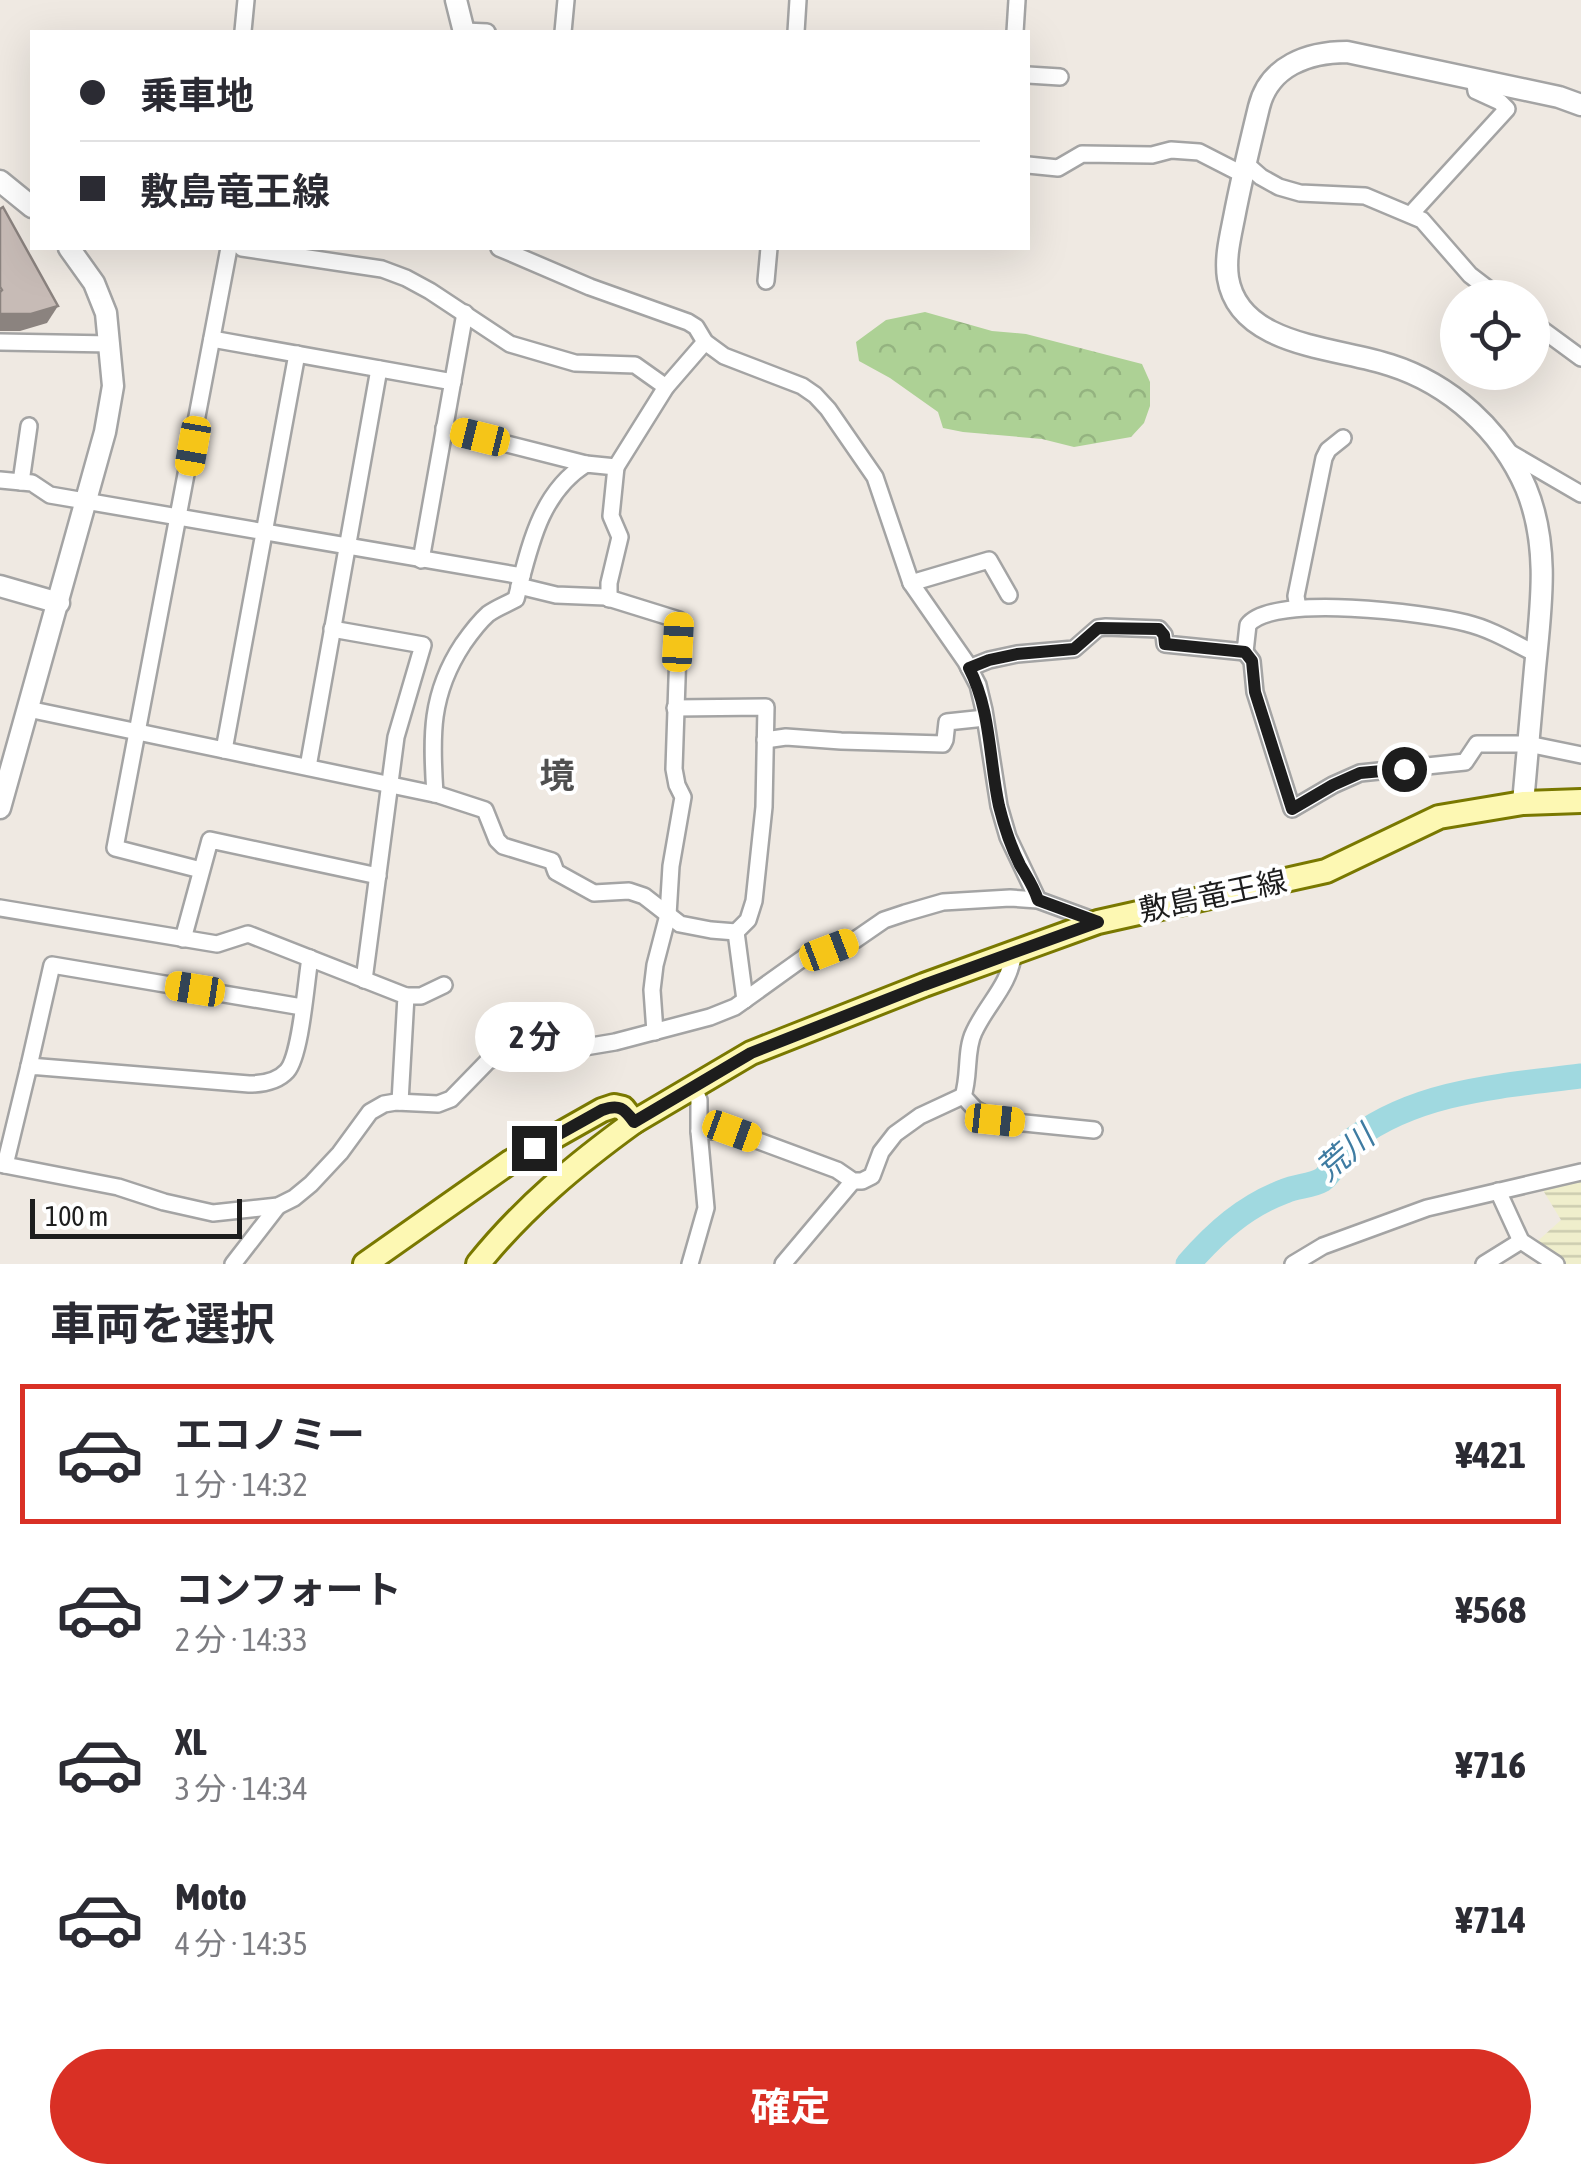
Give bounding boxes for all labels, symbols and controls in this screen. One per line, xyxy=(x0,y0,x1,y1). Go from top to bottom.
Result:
text: 乗車地 xyxy=(140,74,254,117)
text: 敷島竜王線 xyxy=(140,170,330,213)
map controls xyxy=(1440,280,1550,390)
button: locate xyxy=(1440,280,1550,390)
car xyxy=(173,414,213,478)
car xyxy=(447,415,513,459)
car xyxy=(661,611,695,673)
route start xyxy=(1382,747,1427,792)
district label: 境 xyxy=(539,755,575,795)
street label: 敷島竜王線 xyxy=(1136,863,1290,927)
car xyxy=(796,925,862,975)
car xyxy=(163,969,227,1009)
callout: 2 分 xyxy=(474,1003,594,1073)
text: 2 分 xyxy=(509,1018,561,1055)
car xyxy=(964,1102,1026,1138)
car xyxy=(699,1107,765,1155)
water label: 荒川 xyxy=(1308,1116,1383,1188)
route end xyxy=(512,1126,557,1171)
scale bar xyxy=(30,1194,242,1238)
text: 100 m xyxy=(45,1200,108,1232)
text: 車両を選択 xyxy=(50,1298,275,1350)
icon: car xyxy=(55,1409,145,1499)
text: エコノミー xyxy=(175,1413,365,1456)
text: ¥421 xyxy=(1456,1433,1526,1476)
text: 1 分 · 14:32 xyxy=(175,1466,308,1503)
icon: car xyxy=(55,1564,145,1654)
text: コンフォート xyxy=(175,1568,402,1611)
text: ¥568 xyxy=(1456,1588,1526,1631)
text: 2 分 · 14:33 xyxy=(175,1621,308,1658)
icon: car xyxy=(55,1719,145,1809)
text: XL xyxy=(175,1720,207,1763)
text: ¥716 xyxy=(1456,1743,1526,1786)
text: 3 分 · 14:34 xyxy=(175,1770,308,1807)
icon: car xyxy=(55,1874,145,1964)
text: Moto xyxy=(175,1875,247,1918)
text: ¥714 xyxy=(1456,1898,1526,1941)
text: 4 分 · 14:35 xyxy=(175,1925,308,1962)
button: 確定 xyxy=(50,2049,1531,2164)

